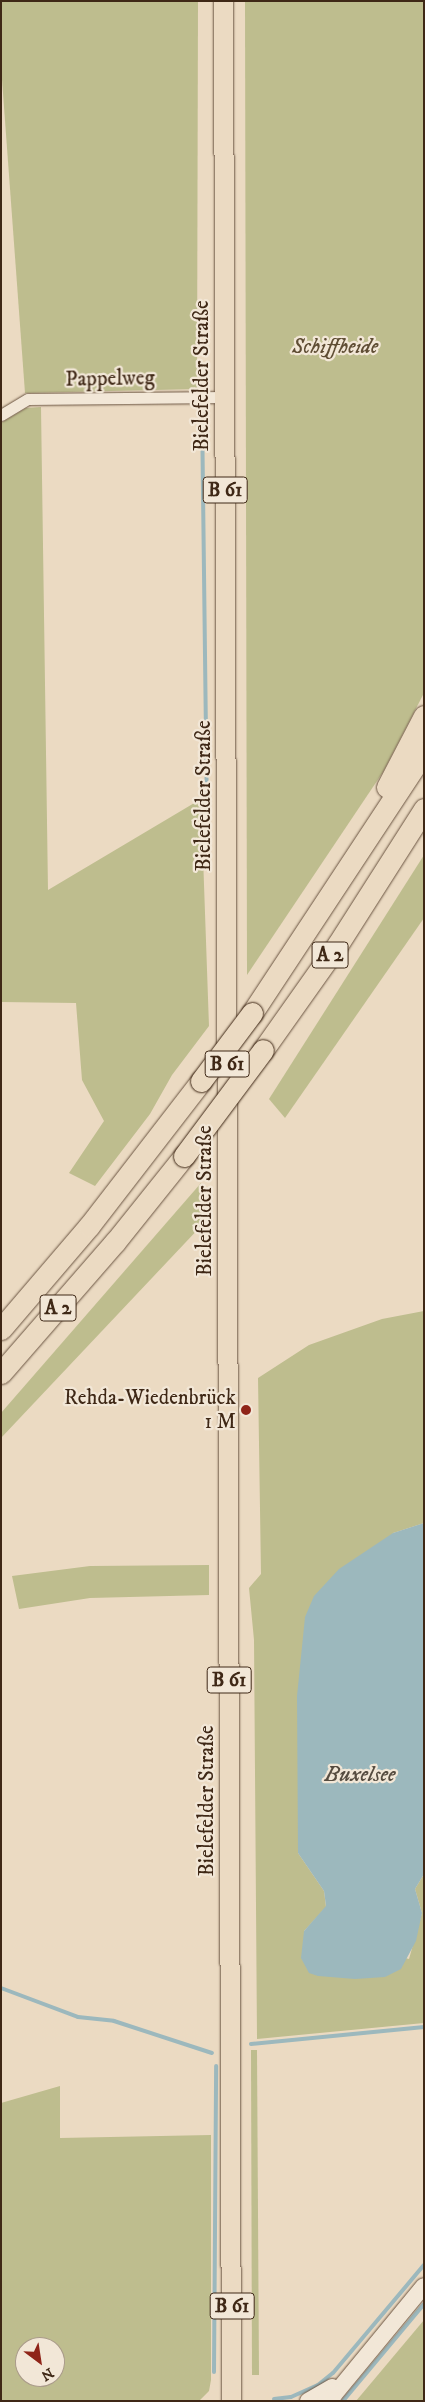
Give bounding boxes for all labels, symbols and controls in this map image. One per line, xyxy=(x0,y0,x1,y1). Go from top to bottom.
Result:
street label: Bielefelder Straße xyxy=(189,300,215,452)
park label: Schiffheide xyxy=(292,334,378,360)
street label: Pappelweg xyxy=(65,366,155,392)
road number: B 61 xyxy=(202,472,248,508)
street label: Bielefelder Straße xyxy=(191,720,217,872)
road number: A 2 xyxy=(311,938,349,972)
road number: B 61 xyxy=(204,1046,250,1082)
street label: Bielefelder Straße xyxy=(192,1125,218,1277)
road number: A 2 xyxy=(39,1290,77,1326)
place label: Rehda-Wiedenbrück 1 M xyxy=(64,1385,236,1435)
marker: Rehda-Wiedenbrück 1 M xyxy=(240,1404,252,1416)
road number: B 61 xyxy=(206,1662,252,1698)
street label: Bielefelder Straße xyxy=(194,1725,220,1877)
water label: Buxelsee xyxy=(325,1762,395,1788)
road number: B 61 xyxy=(210,2288,254,2324)
north arrow xyxy=(15,2337,65,2387)
text: N xyxy=(38,2363,57,2385)

